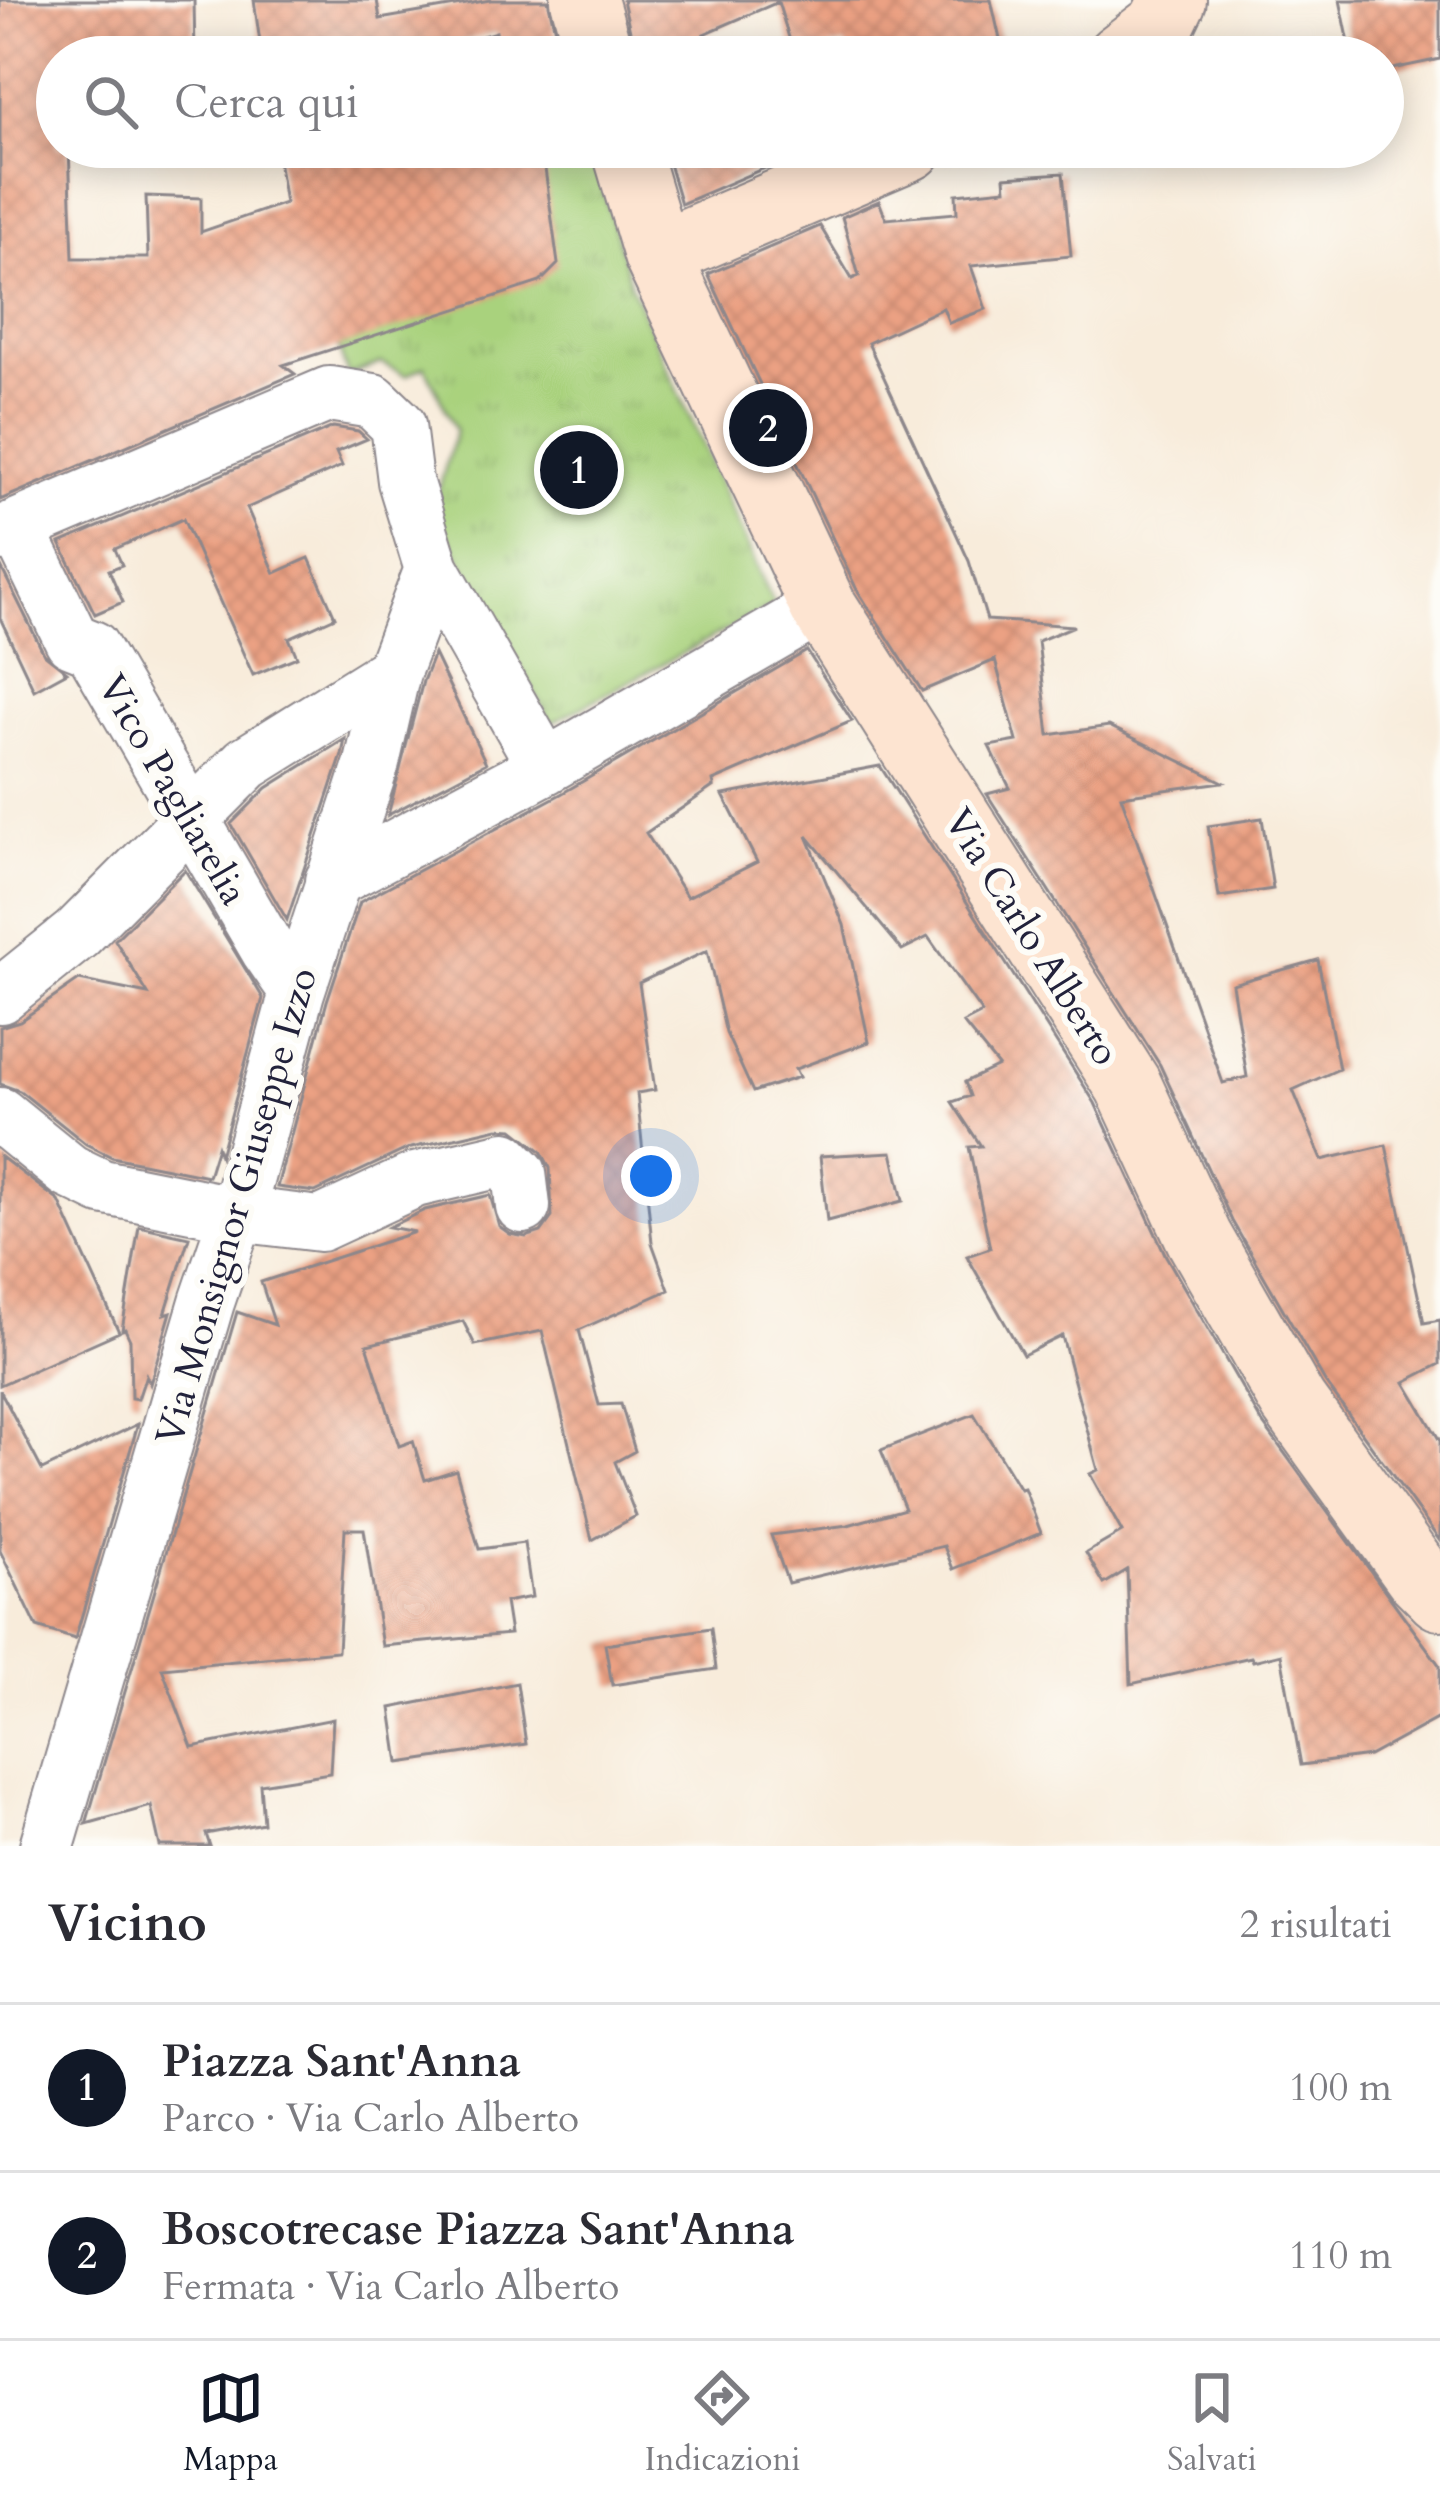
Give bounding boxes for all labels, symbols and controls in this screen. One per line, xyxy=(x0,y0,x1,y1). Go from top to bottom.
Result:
search box xyxy=(36,36,1404,168)
icon: search xyxy=(78,69,144,135)
text: Cerca qui xyxy=(174,72,359,133)
pin: 2 xyxy=(729,383,807,473)
pin: 1 xyxy=(540,425,618,515)
street label: Vico Pagliarelia xyxy=(85,665,260,915)
street label: Via Carlo Alberto xyxy=(932,798,1132,1075)
street label: Via Monsignor Giuseppe Izzo xyxy=(143,962,330,1451)
your location xyxy=(621,1146,681,1206)
text: Vicino xyxy=(48,1889,207,1959)
text: 2 risultati xyxy=(1240,1898,1392,1951)
text: Piazza Sant'Anna xyxy=(162,2031,521,2092)
text: 1 xyxy=(77,2061,97,2114)
text: 100 m xyxy=(1289,2061,1392,2114)
text: Parco · Via Carlo Alberto xyxy=(162,2092,579,2145)
text: Boscotrecase Piazza Sant'Anna xyxy=(162,2199,795,2260)
text: 2 xyxy=(77,2229,97,2282)
text: 110 m xyxy=(1289,2229,1392,2282)
text: Fermata · Via Carlo Alberto xyxy=(162,2260,619,2313)
tab: Mappa xyxy=(183,2365,278,2482)
tab: Indicazioni xyxy=(644,2365,800,2482)
tab: Salvati xyxy=(1167,2365,1257,2482)

